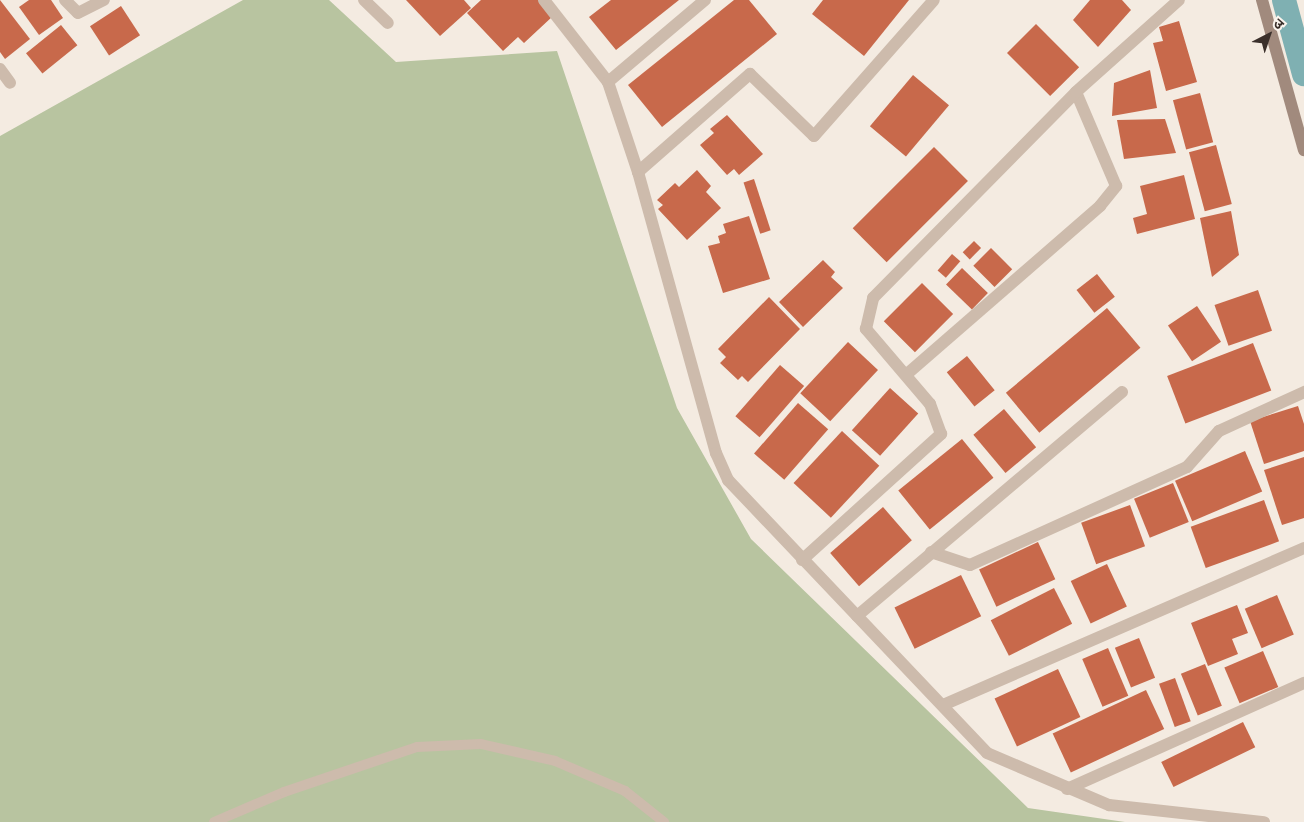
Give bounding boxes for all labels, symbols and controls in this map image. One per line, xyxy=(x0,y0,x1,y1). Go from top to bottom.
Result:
north arrow xyxy=(1244,10,1294,60)
text: उ xyxy=(1270,15,1287,32)

